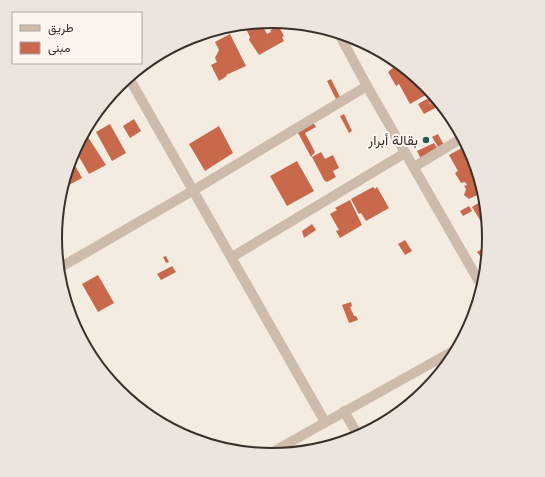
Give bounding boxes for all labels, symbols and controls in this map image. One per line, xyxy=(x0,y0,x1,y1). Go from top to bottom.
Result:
legend xyxy=(12,12,142,64)
text: طريق xyxy=(48,21,74,36)
text: مبنى xyxy=(48,41,70,56)
place label: بقالة أبرار xyxy=(367,132,418,149)
marker: بقالة أبرار xyxy=(421,135,431,145)

